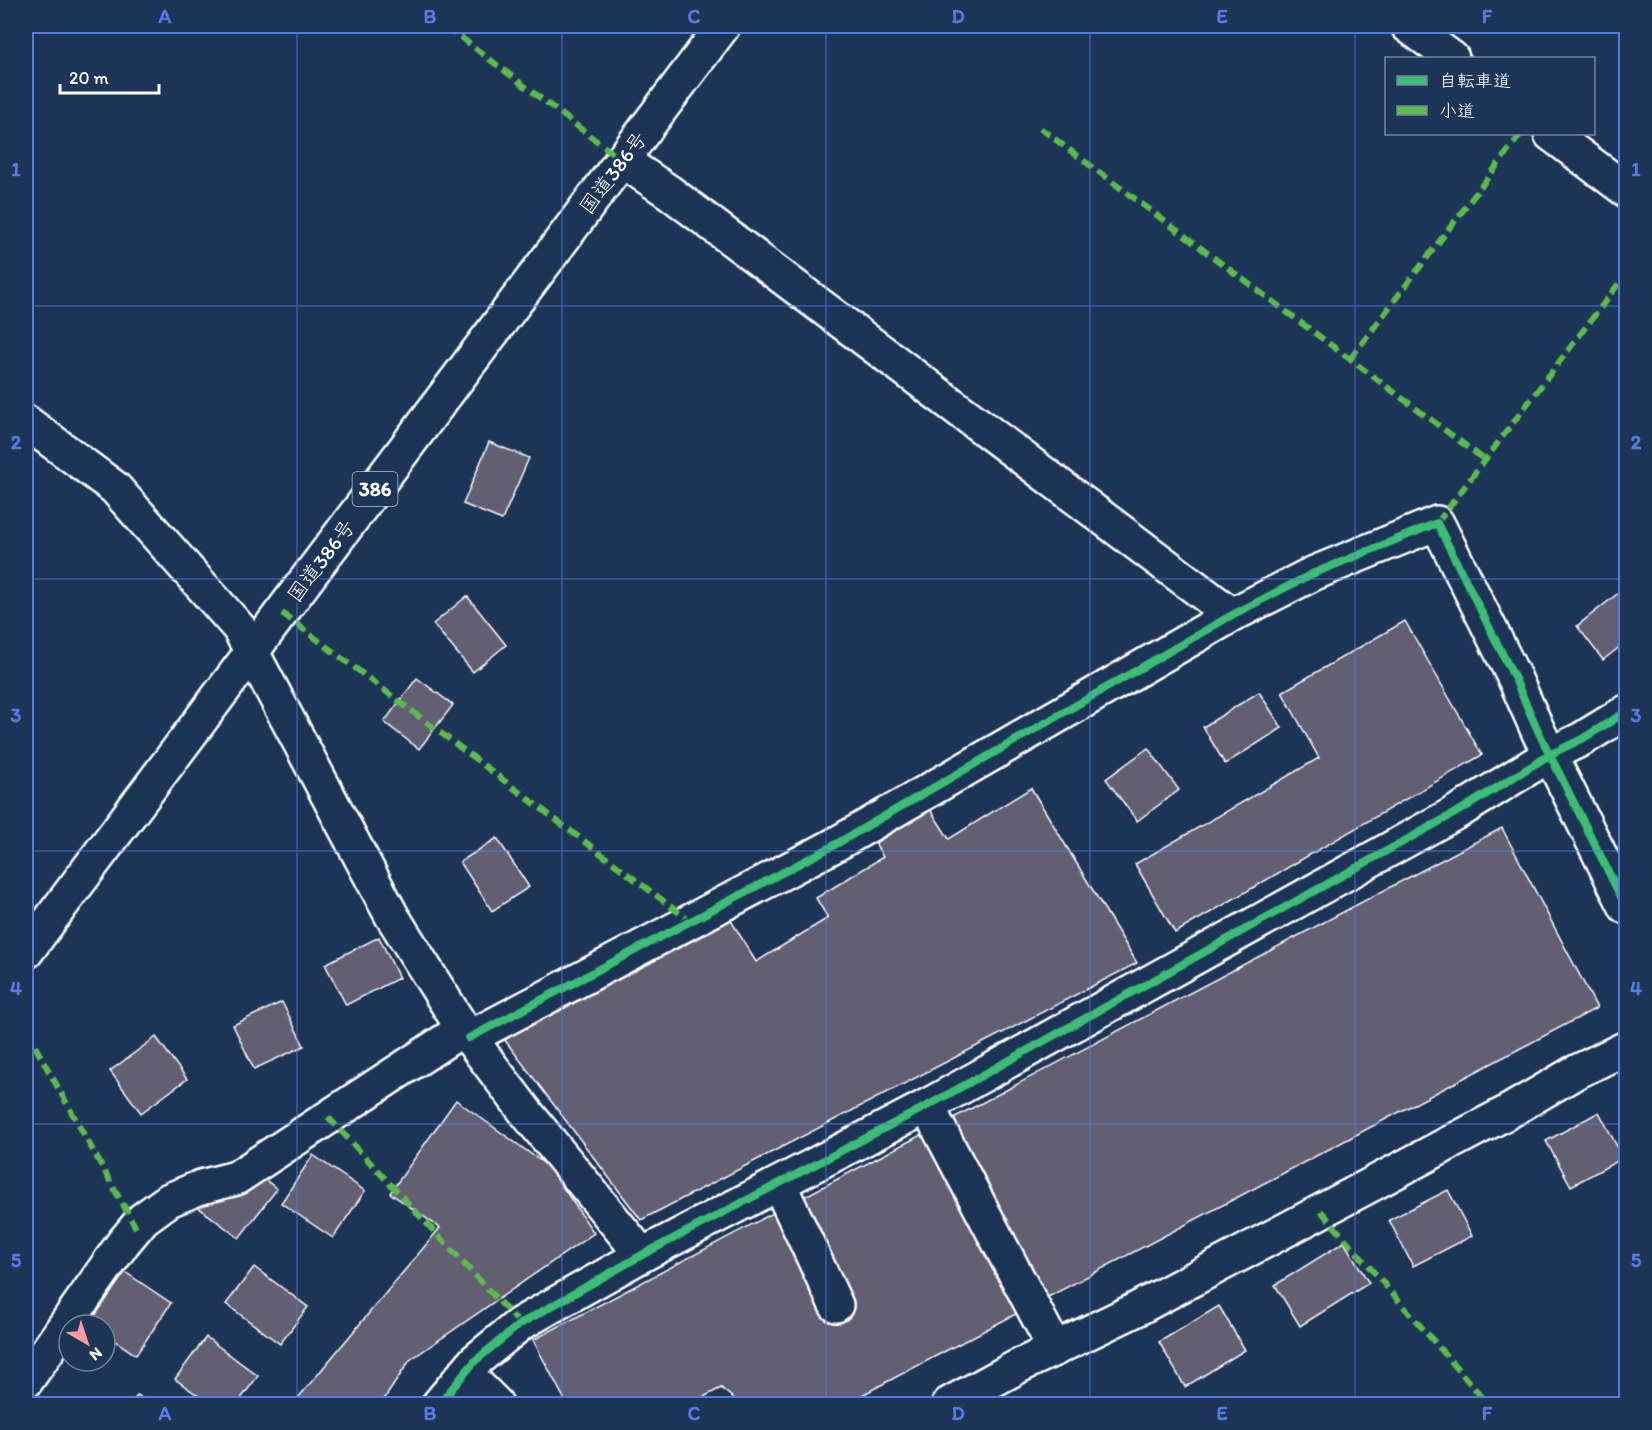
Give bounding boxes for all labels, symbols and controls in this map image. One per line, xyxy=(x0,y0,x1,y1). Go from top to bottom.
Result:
text: A xyxy=(158,4,172,28)
text: B xyxy=(424,4,437,28)
text: C xyxy=(688,4,701,28)
text: D xyxy=(951,4,965,28)
text: E xyxy=(1216,4,1228,28)
text: F xyxy=(1482,4,1493,28)
scale bar xyxy=(60,57,159,95)
legend xyxy=(1385,57,1595,135)
text: 20 m xyxy=(69,67,109,89)
text: 自転車道 xyxy=(1439,70,1511,92)
text: 小道 xyxy=(1439,100,1475,122)
street label: 国道386号 xyxy=(573,126,652,219)
text: 1 xyxy=(11,157,21,181)
text: 1 xyxy=(1631,157,1641,181)
text: 2 xyxy=(11,430,22,454)
text: 2 xyxy=(1631,430,1642,454)
road number: 386 xyxy=(352,472,398,506)
street label: 国道386号 xyxy=(281,514,360,607)
text: 3 xyxy=(11,703,22,727)
text: 3 xyxy=(1631,703,1642,727)
text: 4 xyxy=(10,976,22,1000)
text: 4 xyxy=(1630,976,1642,1000)
text: 5 xyxy=(11,1248,22,1272)
text: 5 xyxy=(1631,1248,1642,1272)
north arrow xyxy=(57,1313,117,1373)
text: N xyxy=(86,1343,106,1365)
text: A xyxy=(158,1401,172,1425)
text: B xyxy=(424,1401,437,1425)
text: C xyxy=(688,1401,701,1425)
text: D xyxy=(951,1401,965,1425)
text: E xyxy=(1216,1401,1228,1425)
text: F xyxy=(1482,1401,1493,1425)

